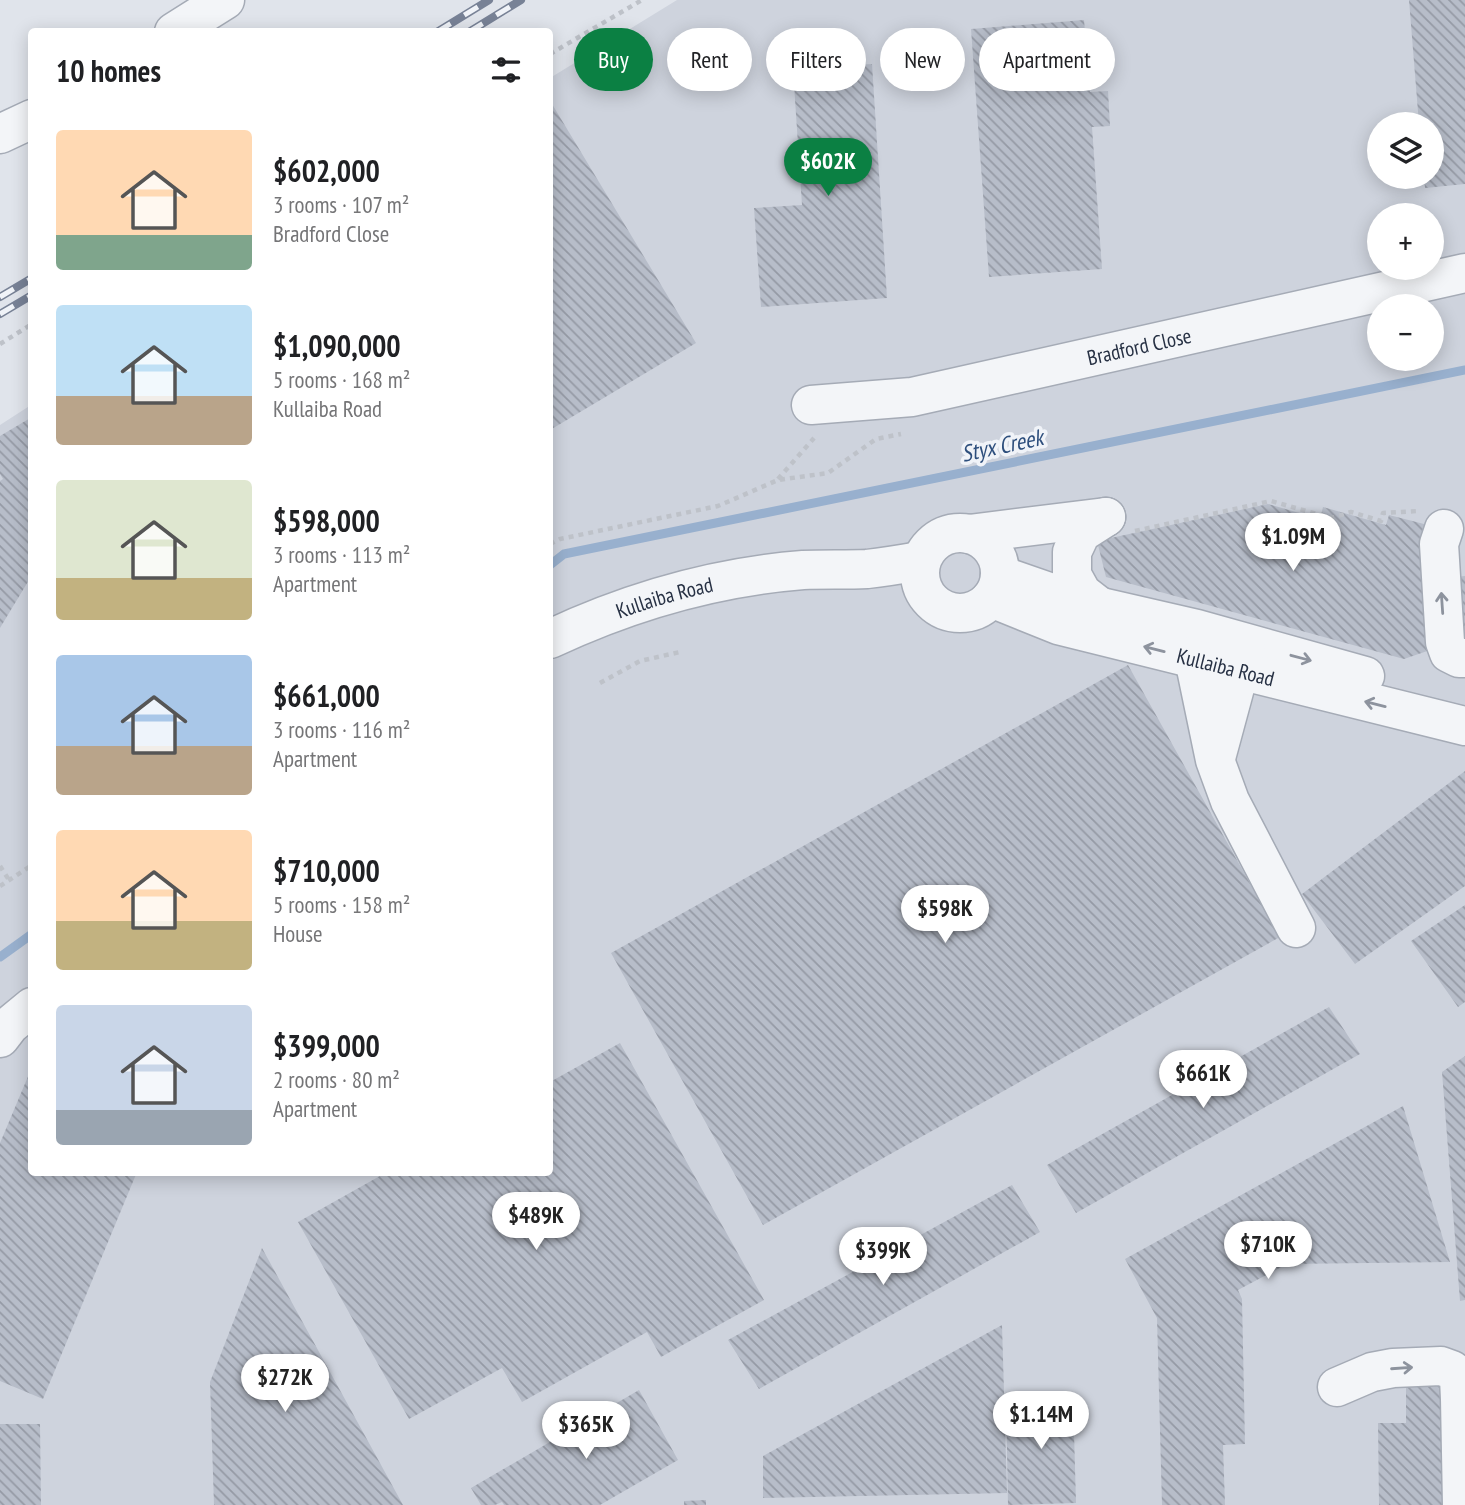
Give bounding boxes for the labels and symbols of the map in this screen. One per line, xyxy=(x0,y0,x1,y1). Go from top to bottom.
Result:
pin: $602K xyxy=(779,138,877,198)
street label: Bradford Close xyxy=(1084,321,1194,371)
water label: Styx Creek xyxy=(959,422,1048,468)
pin: $1.09M xyxy=(1236,514,1350,573)
street label: Kullaiba Road xyxy=(612,570,715,624)
one-way arrow xyxy=(1435,592,1448,614)
one-way arrow xyxy=(1143,642,1166,655)
street label: Kullaiba Road xyxy=(1174,642,1277,692)
one-way arrow xyxy=(1290,652,1312,665)
one-way arrow xyxy=(1364,697,1387,711)
pin: $598K xyxy=(896,886,994,945)
pin: $661K xyxy=(1154,1050,1252,1110)
pin: $489K xyxy=(487,1192,585,1252)
pin: $710K xyxy=(1219,1222,1317,1281)
pin: $399K xyxy=(834,1228,932,1287)
pin: $272K xyxy=(236,1354,334,1414)
one-way arrow xyxy=(1390,1361,1413,1374)
pin: $1.14M xyxy=(984,1392,1098,1451)
pin: $365K xyxy=(537,1402,635,1461)

